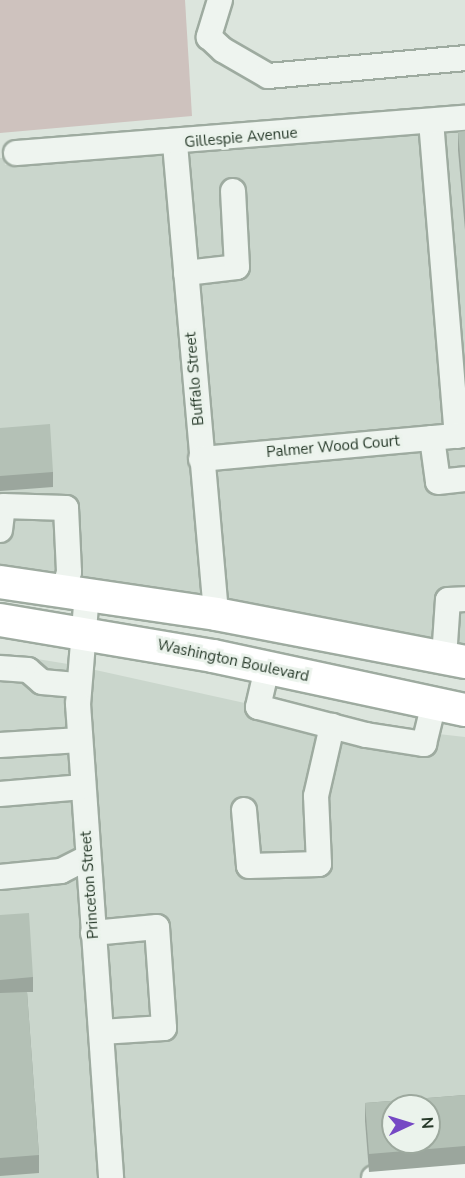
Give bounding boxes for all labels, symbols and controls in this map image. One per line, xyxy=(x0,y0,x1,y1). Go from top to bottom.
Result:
street label: Gillespie Avenue xyxy=(184,124,298,152)
street label: Buffalo Street xyxy=(182,332,208,426)
street label: Palmer Wood Court xyxy=(266,432,400,462)
street label: Washington Boulevard xyxy=(155,636,311,686)
street label: Princeton Street xyxy=(77,830,103,940)
north arrow xyxy=(381,1094,441,1154)
text: N xyxy=(416,1116,438,1130)

